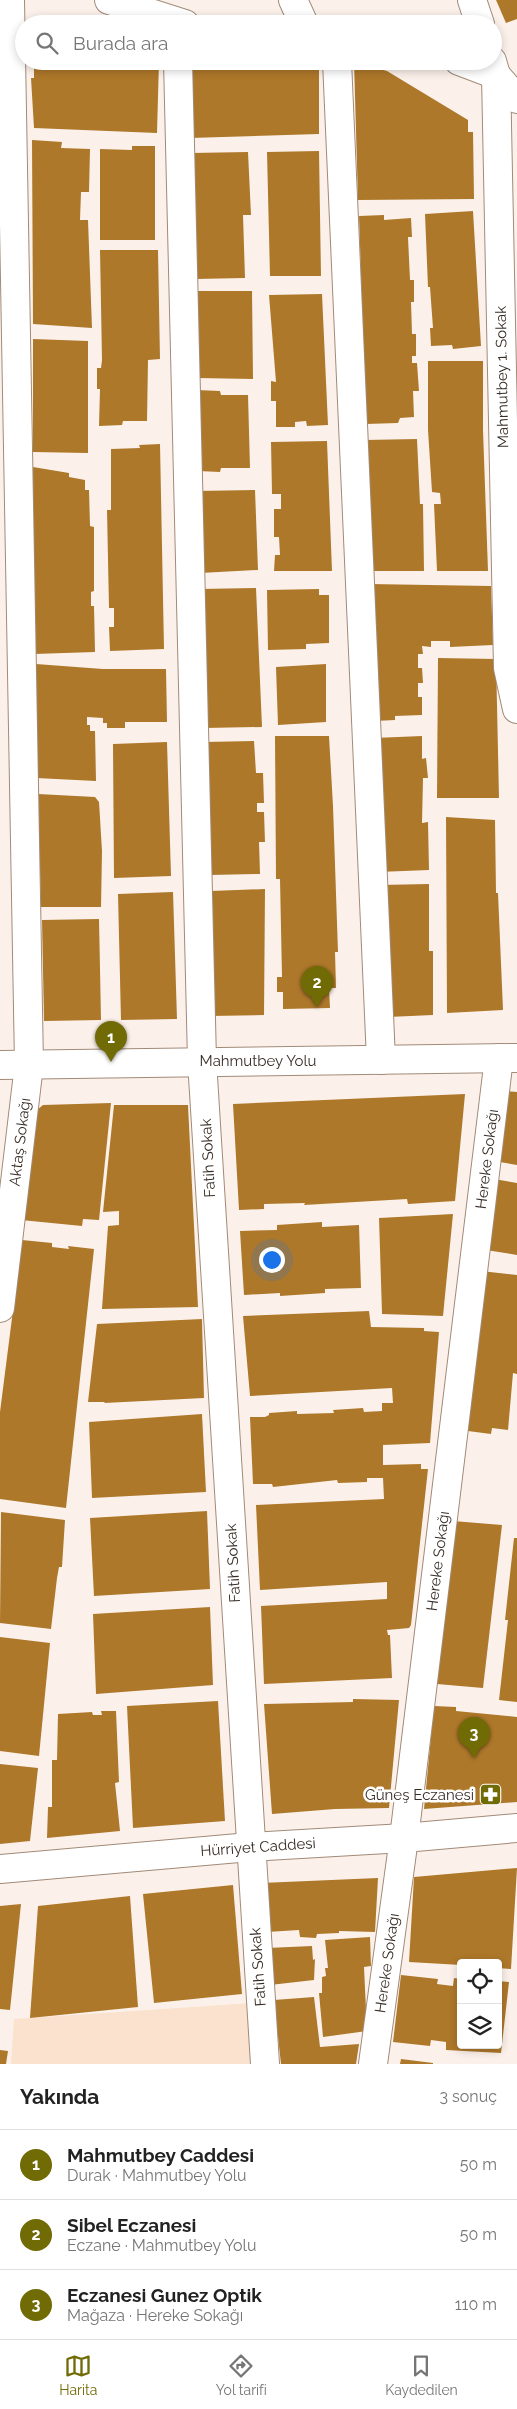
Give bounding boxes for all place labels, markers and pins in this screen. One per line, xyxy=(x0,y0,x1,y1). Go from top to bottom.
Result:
pin: 2 xyxy=(301,966,333,1007)
pin: 1 xyxy=(95,1021,127,1062)
pin: 3 xyxy=(458,1717,490,1758)
pharmacy icon: Güneş Eczanesi xyxy=(478,1783,502,1807)
place label: Güneş Eczanesi xyxy=(365,1786,474,1804)

